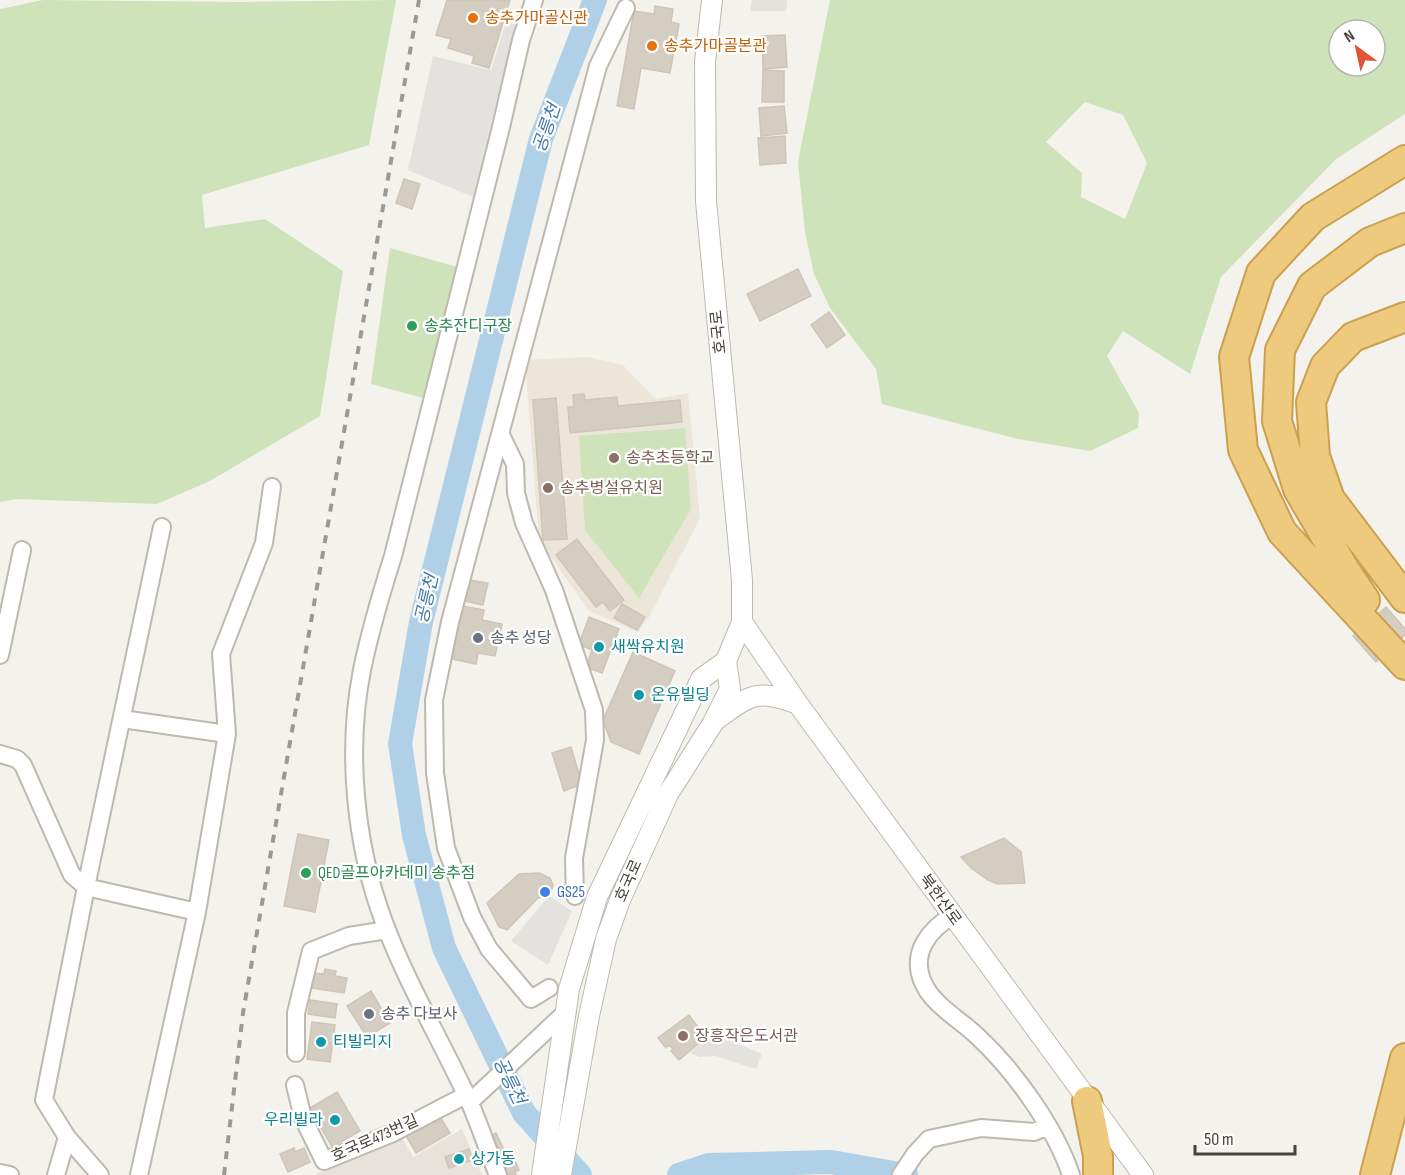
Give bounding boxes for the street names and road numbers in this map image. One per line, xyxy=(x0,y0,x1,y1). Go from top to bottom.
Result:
street label: 호국로 xyxy=(707,309,731,355)
street label: 호국로 xyxy=(611,857,647,905)
street label: 북한산로 xyxy=(915,871,965,930)
street label: 호국로473번길 xyxy=(329,1111,421,1167)

